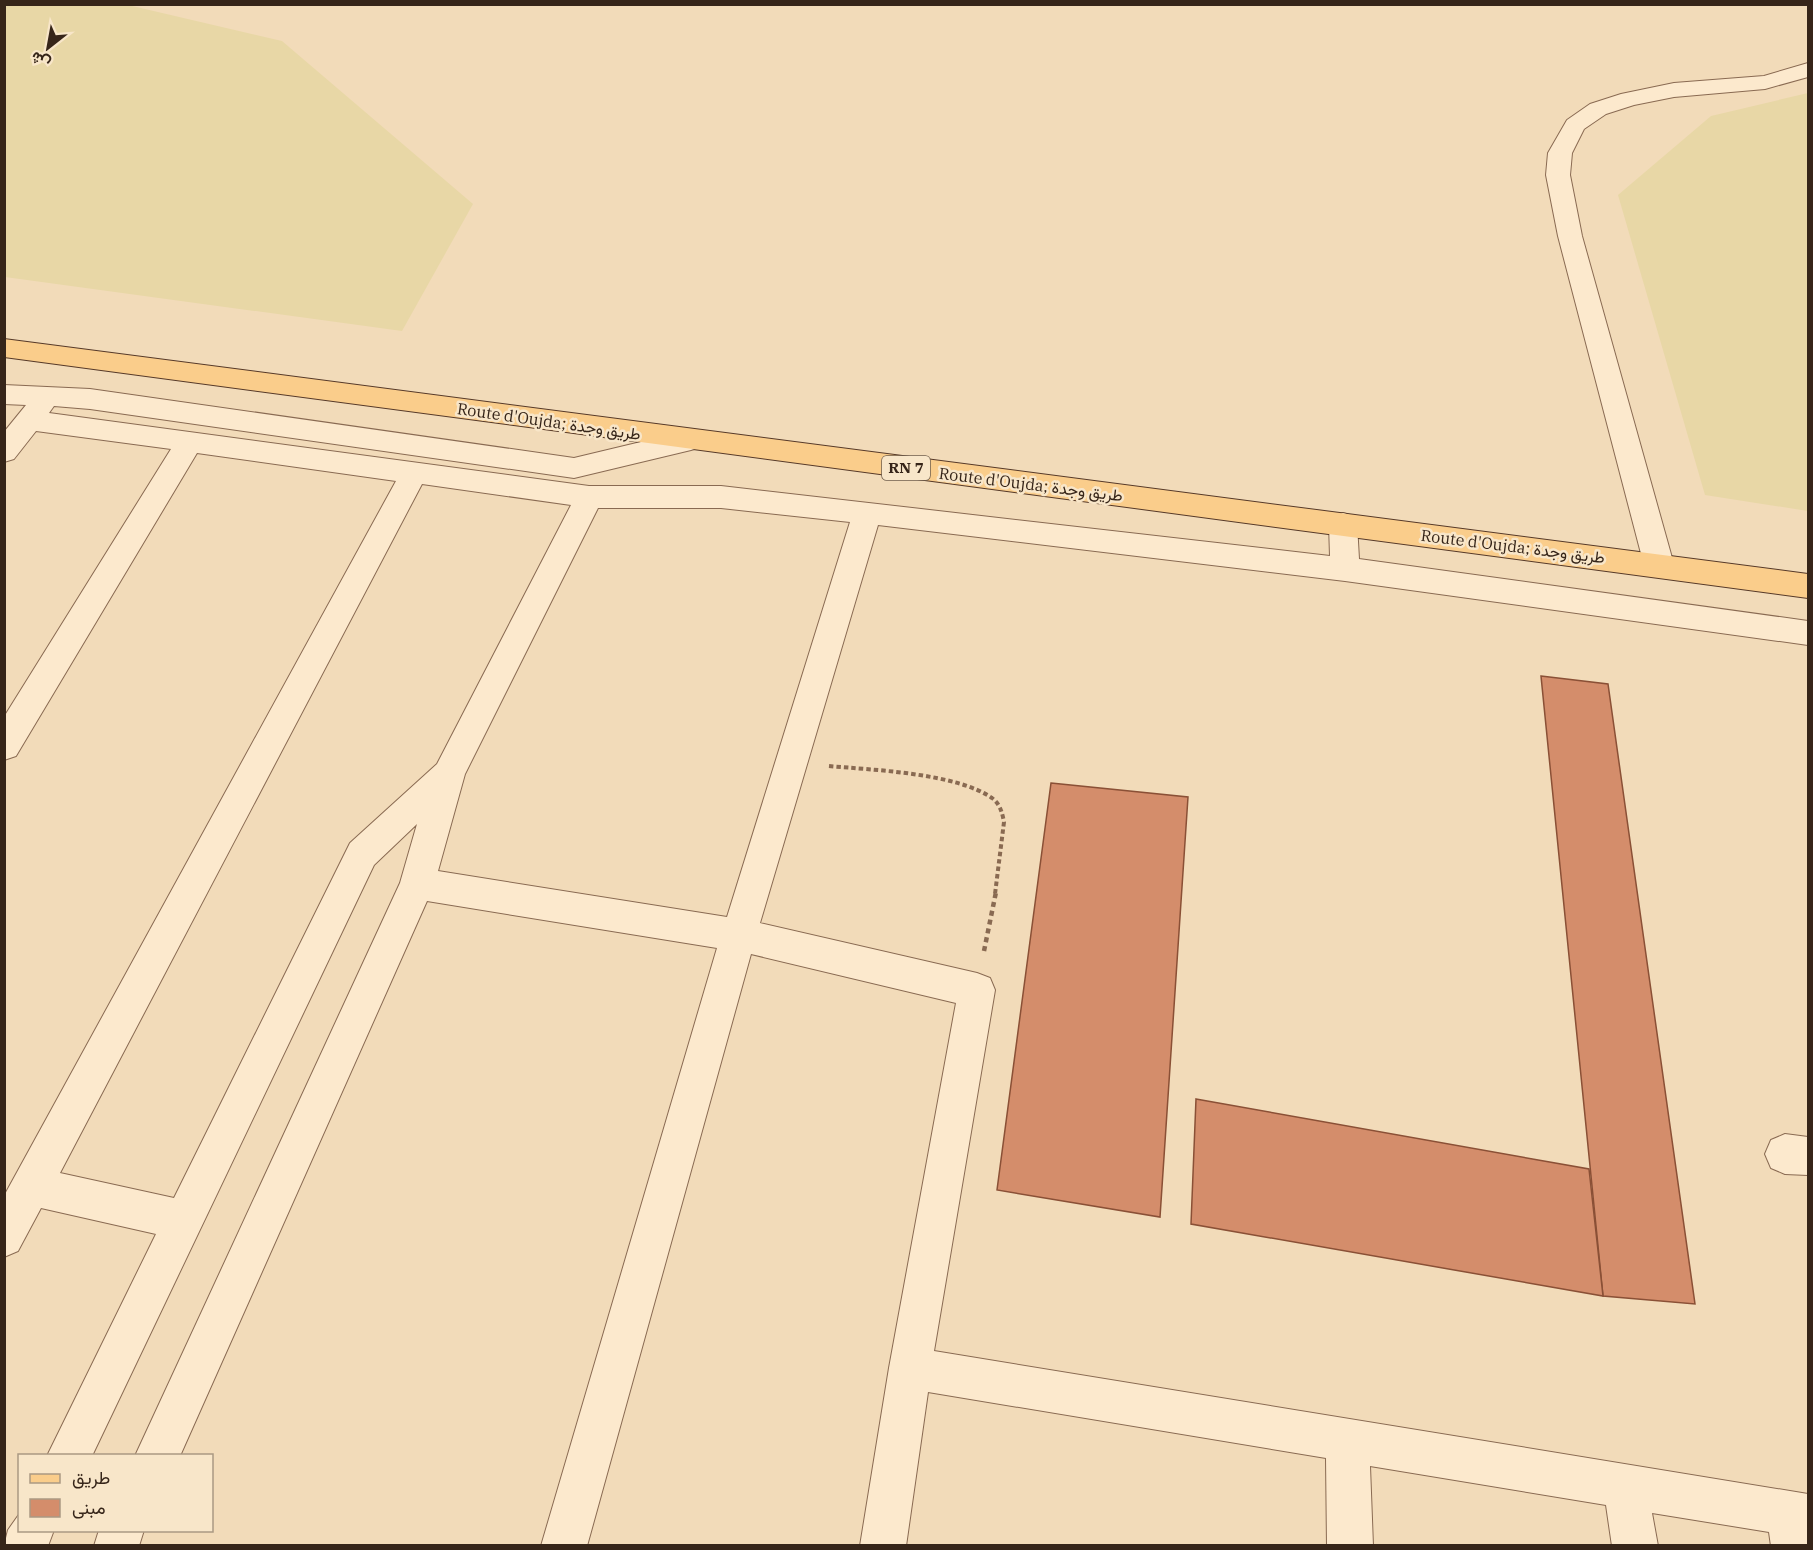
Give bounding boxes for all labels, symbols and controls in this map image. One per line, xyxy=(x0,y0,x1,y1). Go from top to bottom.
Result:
north arrow xyxy=(18,18,78,78)
text: ش xyxy=(27,47,54,74)
street label: Route d'Oujda; طريق وجدة xyxy=(456,398,642,445)
road number: RN 7 xyxy=(882,456,930,480)
street label: Route d'Oujda; طريق وجدة xyxy=(938,463,1124,506)
street label: Route d'Oujda; طريق وجدة xyxy=(1420,525,1606,568)
legend xyxy=(18,1454,213,1532)
text: طريق xyxy=(72,1466,110,1489)
text: مبنى xyxy=(72,1496,106,1519)

